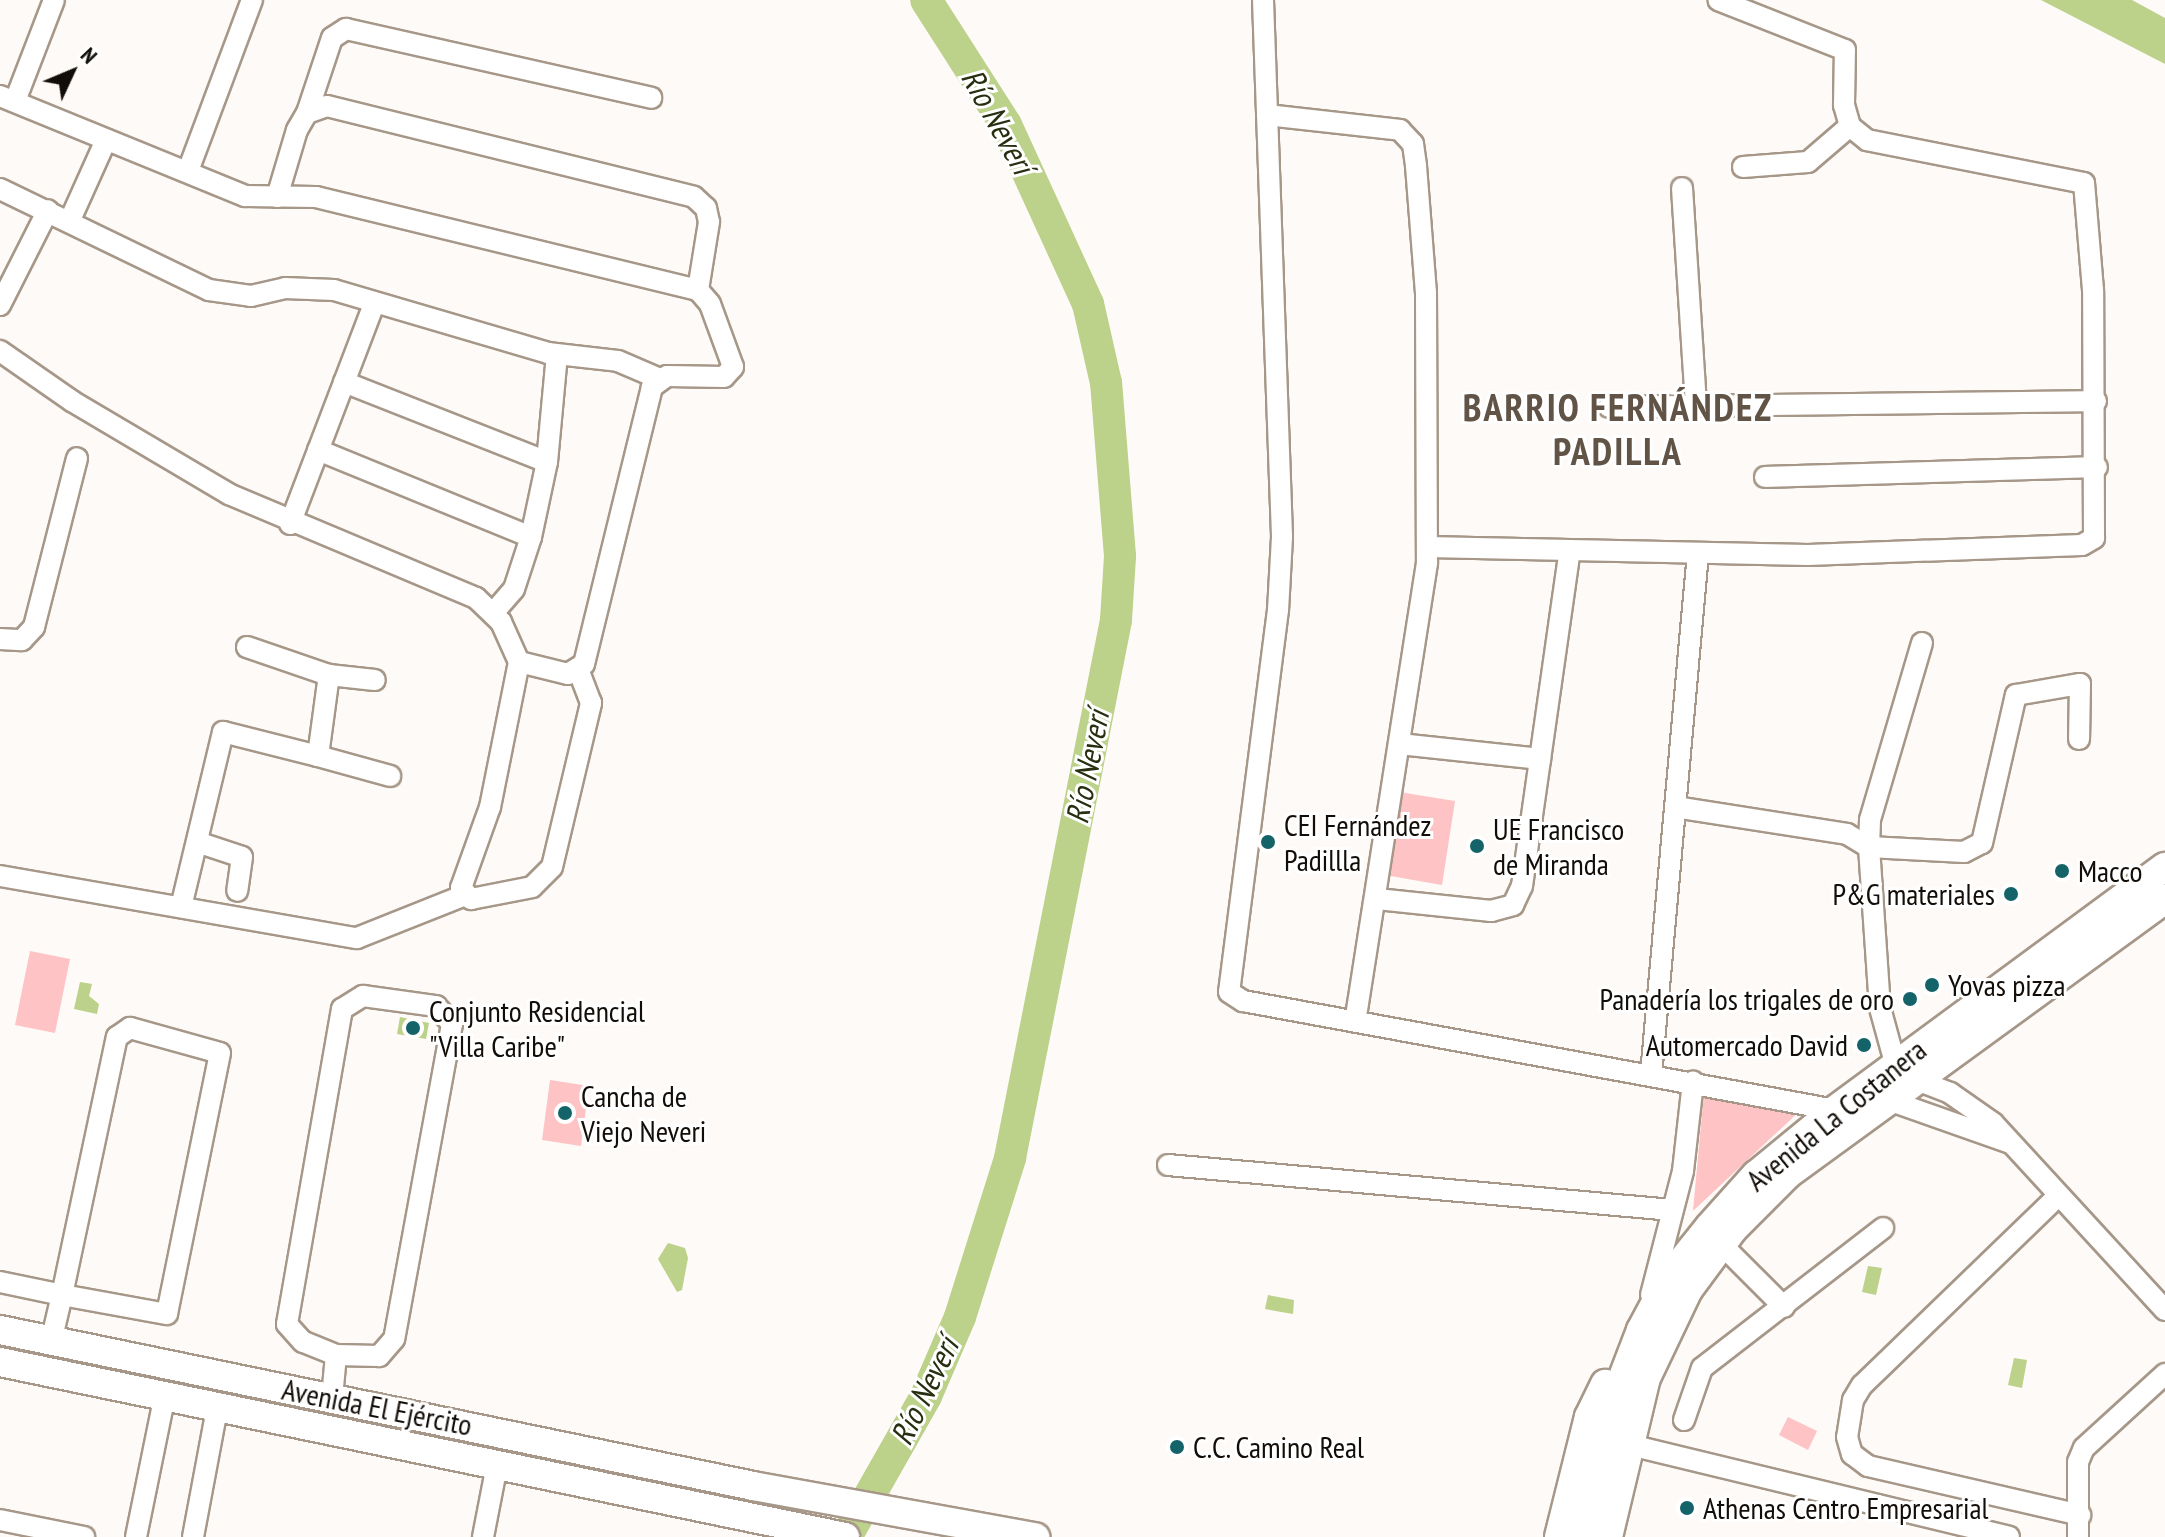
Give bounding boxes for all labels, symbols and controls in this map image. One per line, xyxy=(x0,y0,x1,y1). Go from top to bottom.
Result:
north arrow xyxy=(32,32,112,112)
text: N xyxy=(75,41,103,69)
water label: Río Neverí xyxy=(954,62,1042,180)
district label: BARRIO FERNÁNDEZ PADILLA xyxy=(1463,384,1773,474)
water label: Río Neverí xyxy=(1057,707,1117,827)
place label: CEI Fernández Padillla xyxy=(1284,807,1431,878)
place label: UE Francisco de Miranda xyxy=(1493,811,1624,882)
marker: CEI Fernández Padillla xyxy=(1259,833,1277,851)
marker: UE Francisco de Miranda xyxy=(1468,837,1486,855)
place label: Macco xyxy=(2078,853,2142,889)
marker: Macco xyxy=(2053,862,2071,880)
place label: P&G materiales xyxy=(1832,876,1995,912)
marker: P&G materiales xyxy=(2002,885,2020,903)
place label: Yovas pizza xyxy=(1948,967,2065,1003)
marker: Yovas pizza xyxy=(1923,976,1941,994)
place label: Panadería los trigales de oro xyxy=(1599,981,1894,1017)
marker: Panadería los trigales de oro xyxy=(1901,990,1919,1008)
place label: Conjunto Residencial "Villa Caribe" xyxy=(429,993,645,1064)
marker: Conjunto Residencial "Villa Caribe" xyxy=(404,1019,422,1037)
place label: Automercado David xyxy=(1646,1027,1848,1063)
street label: Avenida La Costanera xyxy=(1739,1032,1933,1198)
marker: Automercado David xyxy=(1855,1036,1873,1054)
place label: Cancha de Viejo Neveri xyxy=(581,1078,706,1148)
marker: Cancha de Viejo Neveri xyxy=(556,1104,574,1122)
water label: Río Neverí xyxy=(882,1331,966,1451)
street label: Avenida El Ejército xyxy=(279,1371,475,1443)
place label: C.C. Camino Real xyxy=(1193,1429,1366,1465)
marker: C.C. Camino Real xyxy=(1168,1438,1186,1456)
place label: Athenas Centro Empresarial xyxy=(1703,1490,1988,1526)
marker: Athenas Centro Empresarial xyxy=(1678,1499,1696,1517)

